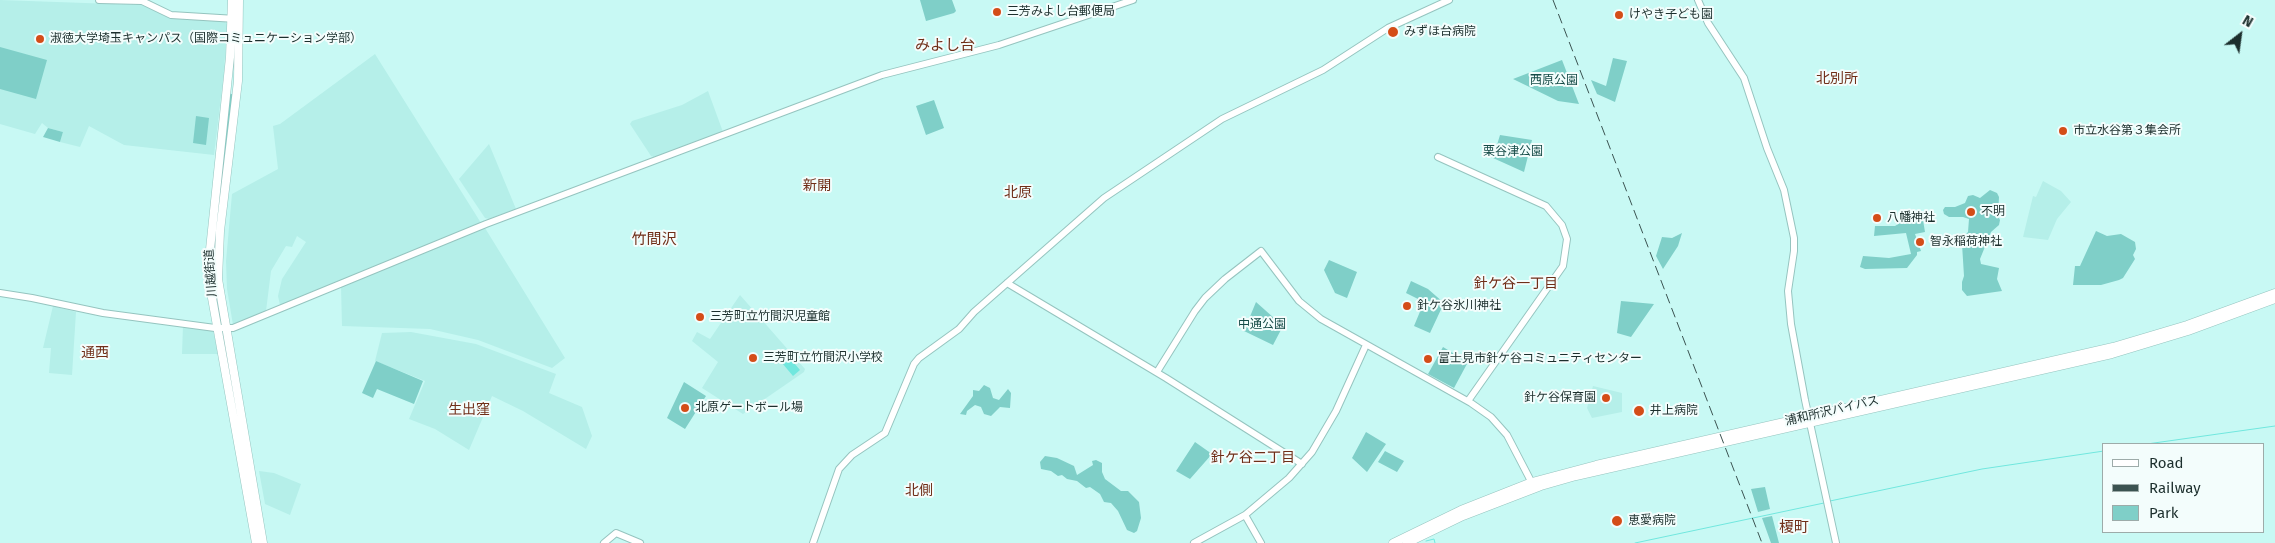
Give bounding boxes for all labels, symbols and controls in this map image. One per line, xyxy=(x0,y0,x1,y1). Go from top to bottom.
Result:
place label: 三芳みよし台郵便局 xyxy=(1007,5,1115,19)
marker: 三芳みよし台郵便局 xyxy=(991,6,1003,18)
place label: けやき子ども園 xyxy=(1629,8,1713,22)
marker: けやき子ども園 xyxy=(1613,9,1625,21)
north arrow xyxy=(2215,10,2265,60)
text: N xyxy=(2239,12,2256,31)
marker: みずほ台病院 xyxy=(1386,25,1400,39)
place label: みずほ台病院 xyxy=(1404,25,1476,39)
place label: 淑徳大学埼玉キャンパス（国際コミュニケーション学部） xyxy=(50,32,362,46)
marker: 淑徳大学埼玉キャンパス（国際コミュニケーション学部） xyxy=(34,33,46,45)
district label: みよし台 xyxy=(915,37,975,55)
district label: 北別所 xyxy=(1816,71,1858,87)
park label: 西原公園 xyxy=(1530,74,1578,88)
place label: 市立水谷第３集会所 xyxy=(2073,124,2181,138)
marker: 市立水谷第３集会所 xyxy=(2057,125,2069,137)
park label: 栗谷津公園 xyxy=(1483,145,1543,159)
district label: 新開 xyxy=(803,178,831,194)
district label: 北原 xyxy=(1004,185,1032,201)
place label: 不明 xyxy=(1981,205,2005,219)
marker: 不明 xyxy=(1965,206,1977,218)
place label: 八幡神社 xyxy=(1887,211,1935,225)
marker: 八幡神社 xyxy=(1871,212,1883,224)
district label: 竹間沢 xyxy=(632,231,676,249)
place label: 智永稲荷神社 xyxy=(1930,235,2002,249)
marker: 智永稲荷神社 xyxy=(1914,236,1926,248)
street label: 川越街道 xyxy=(202,249,220,297)
district label: 針ケ谷一丁目 xyxy=(1474,276,1558,292)
place label: 針ケ谷氷川神社 xyxy=(1417,299,1501,313)
marker: 針ケ谷氷川神社 xyxy=(1401,300,1413,312)
place label: 三芳町立竹間沢児童館 xyxy=(710,310,830,324)
marker: 三芳町立竹間沢児童館 xyxy=(694,311,706,323)
park label: 中通公園 xyxy=(1238,318,1286,332)
district label: 通西 xyxy=(81,345,109,361)
place label: 三芳町立竹間沢小学校 xyxy=(763,351,883,365)
marker: 三芳町立竹間沢小学校 xyxy=(747,352,759,364)
place label: 富士見市針ケ谷コミュニティセンター xyxy=(1438,352,1642,366)
marker: 富士見市針ケ谷コミュニティセンター xyxy=(1422,353,1434,365)
place label: 針ケ谷保育園 xyxy=(1524,391,1596,405)
marker: 針ケ谷保育園 xyxy=(1600,392,1612,404)
street label: 浦和所沢バイパス xyxy=(1784,393,1880,429)
place label: 北原ゲートボール場 xyxy=(695,401,803,415)
district label: 生出窪 xyxy=(448,402,490,418)
marker: 北原ゲートボール場 xyxy=(679,402,691,414)
marker: 井上病院 xyxy=(1632,404,1646,418)
place label: 井上病院 xyxy=(1650,404,1698,418)
legend xyxy=(2102,443,2265,533)
district label: 針ケ谷二丁目 xyxy=(1211,450,1295,466)
text: Road xyxy=(2149,454,2184,472)
text: Railway xyxy=(2149,479,2201,497)
district label: 北側 xyxy=(905,483,933,499)
text: Park xyxy=(2149,504,2179,522)
marker: 恵愛病院 xyxy=(1610,514,1624,528)
place label: 恵愛病院 xyxy=(1628,514,1676,528)
district label: 榎町 xyxy=(1779,519,1809,537)

